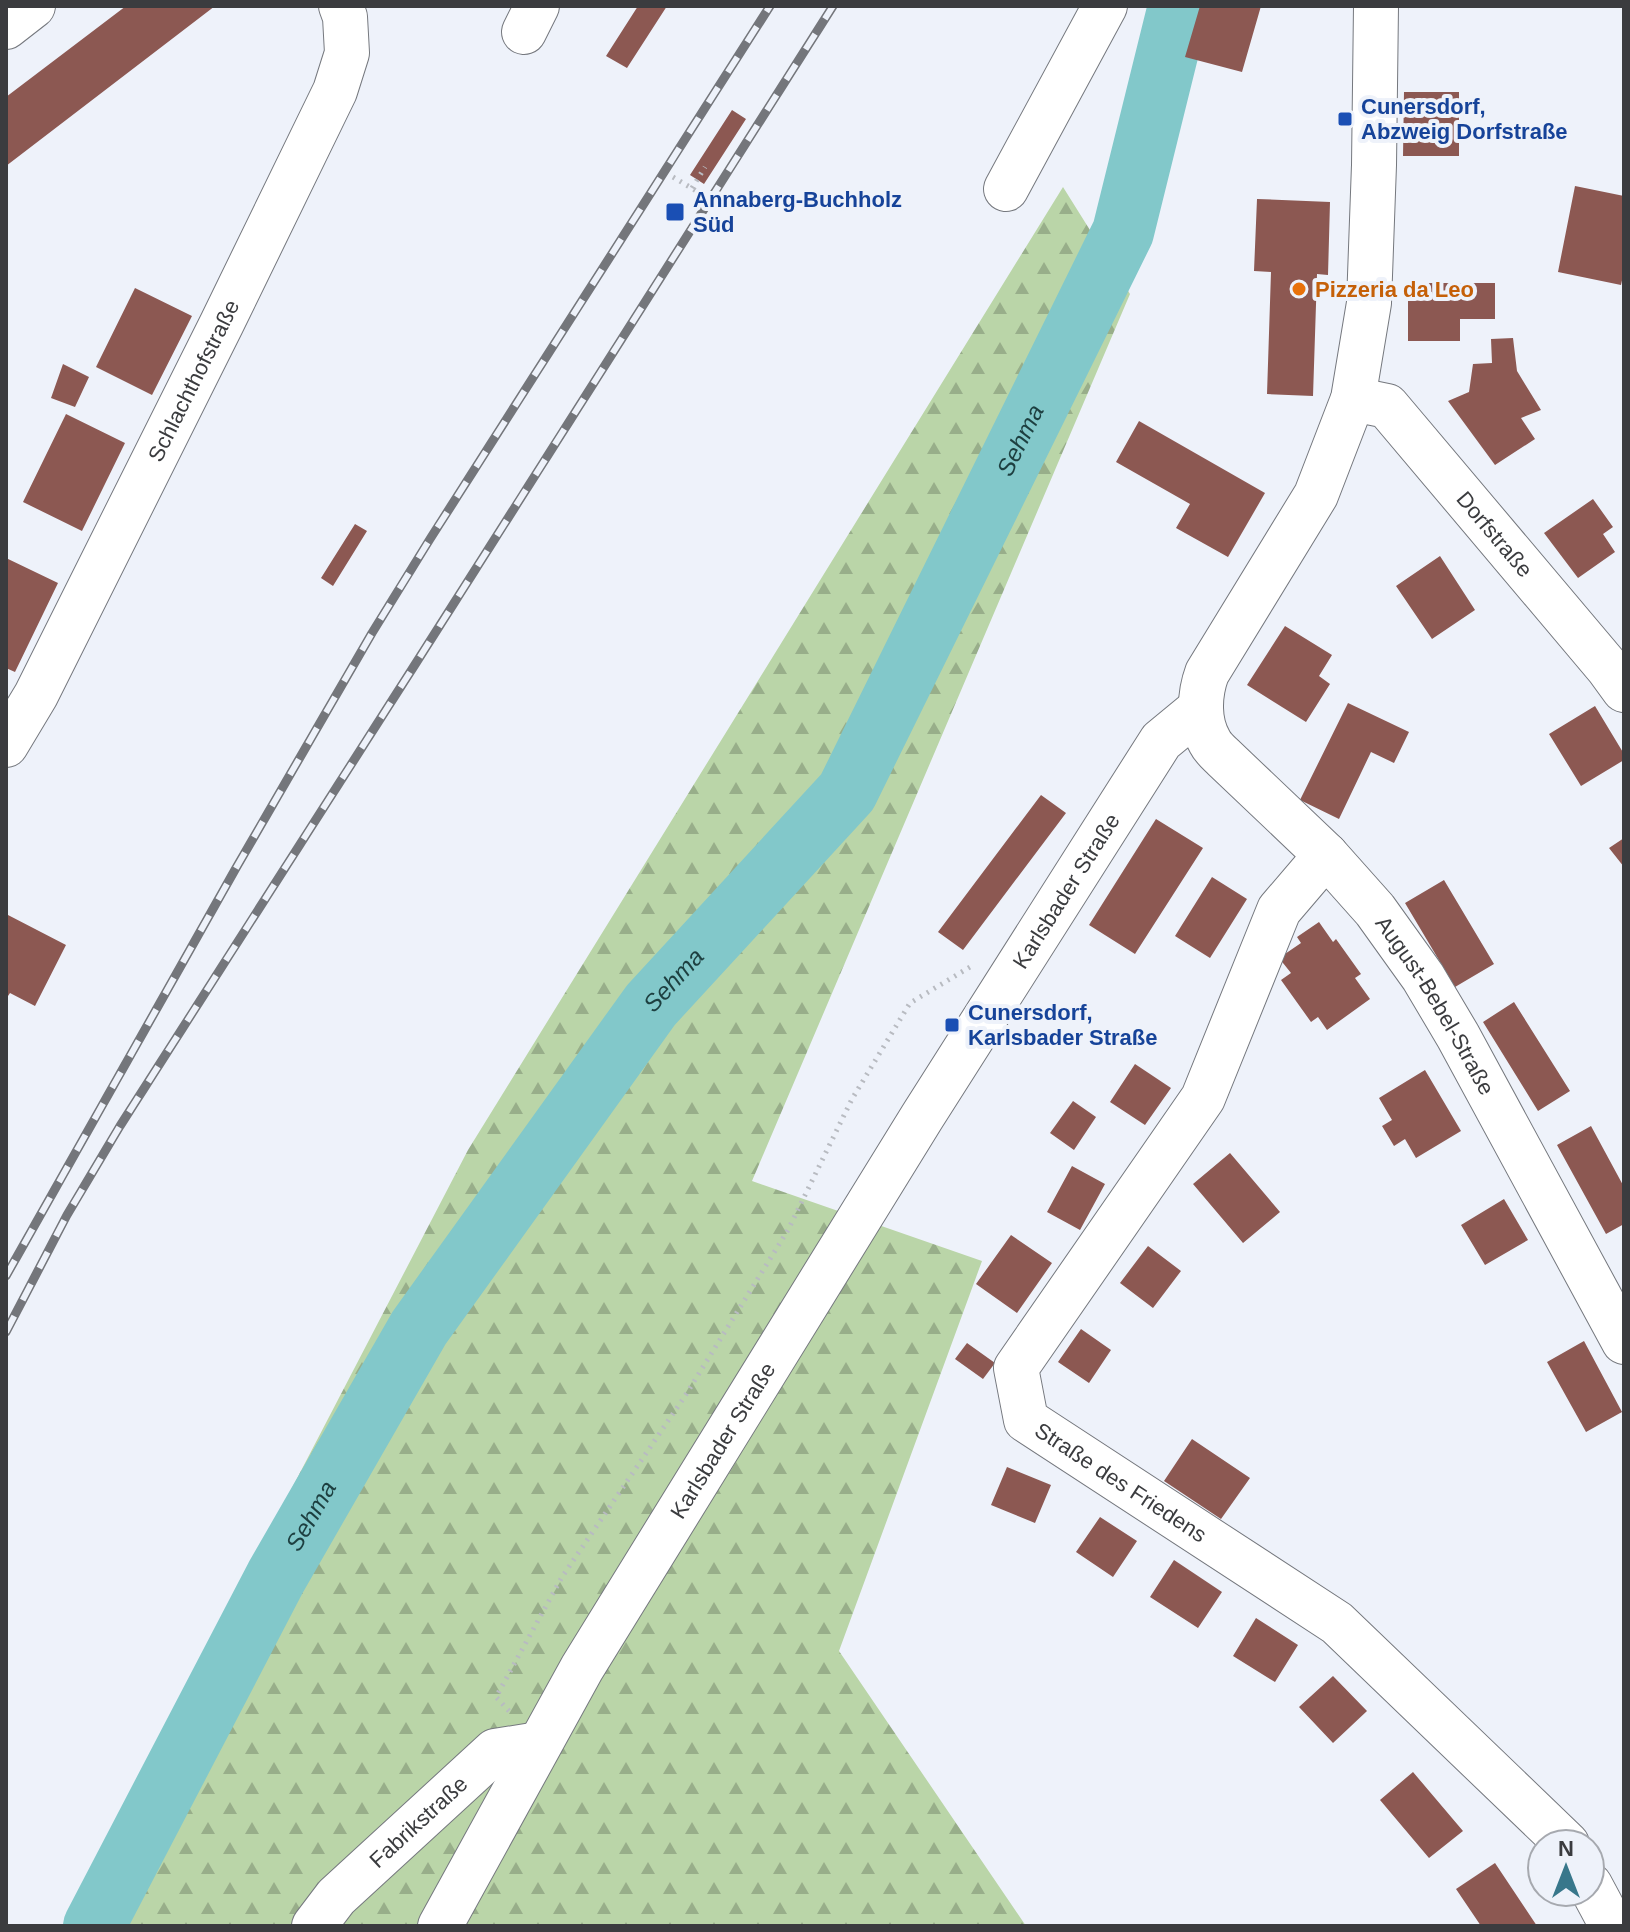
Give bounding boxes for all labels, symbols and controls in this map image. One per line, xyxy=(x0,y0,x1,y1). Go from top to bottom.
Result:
place label: Cunersdorf, Abzweig Dorfstraße xyxy=(1361,94,1568,144)
marker: Cunersdorf, Abzweig Dorfstraße xyxy=(1336,110,1354,128)
place label: Annaberg-Buchholz Süd xyxy=(693,187,902,237)
marker: Annaberg-Buchholz Süd xyxy=(664,201,686,223)
place label: Pizzeria da Leo xyxy=(1315,277,1474,302)
marker: Pizzeria da Leo xyxy=(1290,280,1308,298)
street label: Schlachthofstraße xyxy=(143,296,244,466)
water label: Sehma xyxy=(991,400,1049,480)
street label: Dorfstraße xyxy=(1451,486,1538,582)
street label: Karlsbader Straße xyxy=(1008,809,1125,973)
street label: August-Bebel-Straße xyxy=(1370,911,1499,1099)
water label: Sehma xyxy=(638,943,709,1017)
place label: Cunersdorf, Karlsbader Straße xyxy=(968,1000,1158,1050)
marker: Cunersdorf, Karlsbader Straße xyxy=(943,1016,961,1034)
street label: Karlsbader Straße xyxy=(665,1358,780,1523)
street label: Straße des Friedens xyxy=(1030,1417,1211,1547)
water label: Sehma xyxy=(280,1476,341,1555)
street label: Fabrikstraße xyxy=(365,1771,473,1873)
north arrow xyxy=(1526,1828,1606,1908)
text: N xyxy=(1558,1836,1574,1861)

